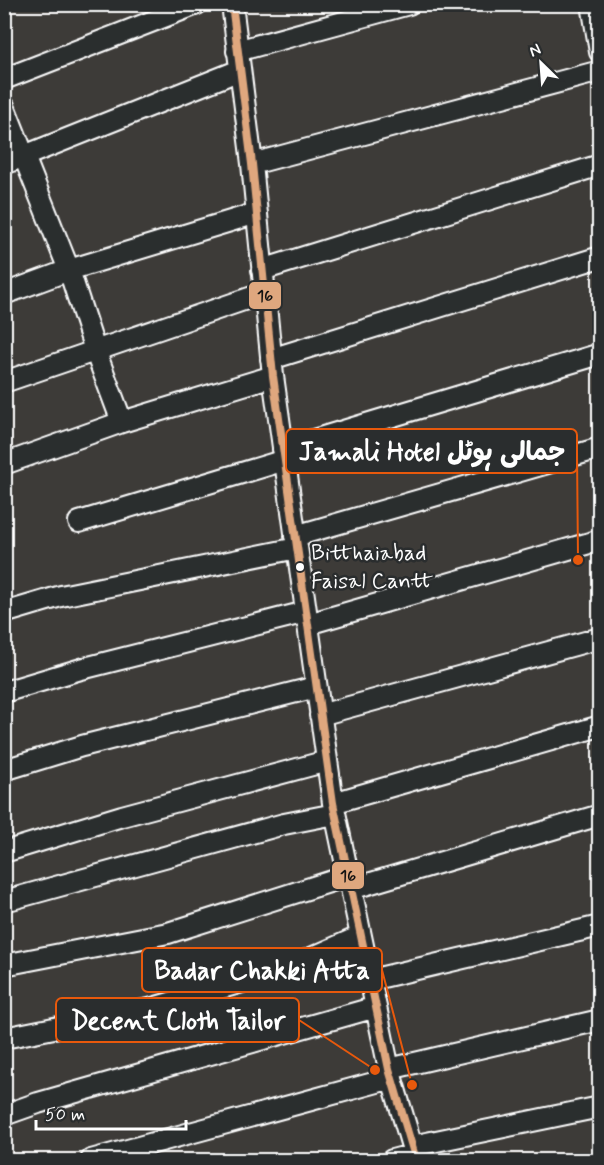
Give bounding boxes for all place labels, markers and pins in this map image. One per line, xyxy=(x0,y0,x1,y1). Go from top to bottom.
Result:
callout: Jamali Hotel جمالی ہوٹل xyxy=(286,429,577,473)
place label: Bitthaiabad Faisal Cantt xyxy=(311,540,434,596)
marker: Bitthaiabad Faisal Cantt xyxy=(294,561,306,573)
callout: Badar Chakki Atta xyxy=(142,948,382,992)
callout: Decent Cloth Tailor xyxy=(56,998,299,1042)

